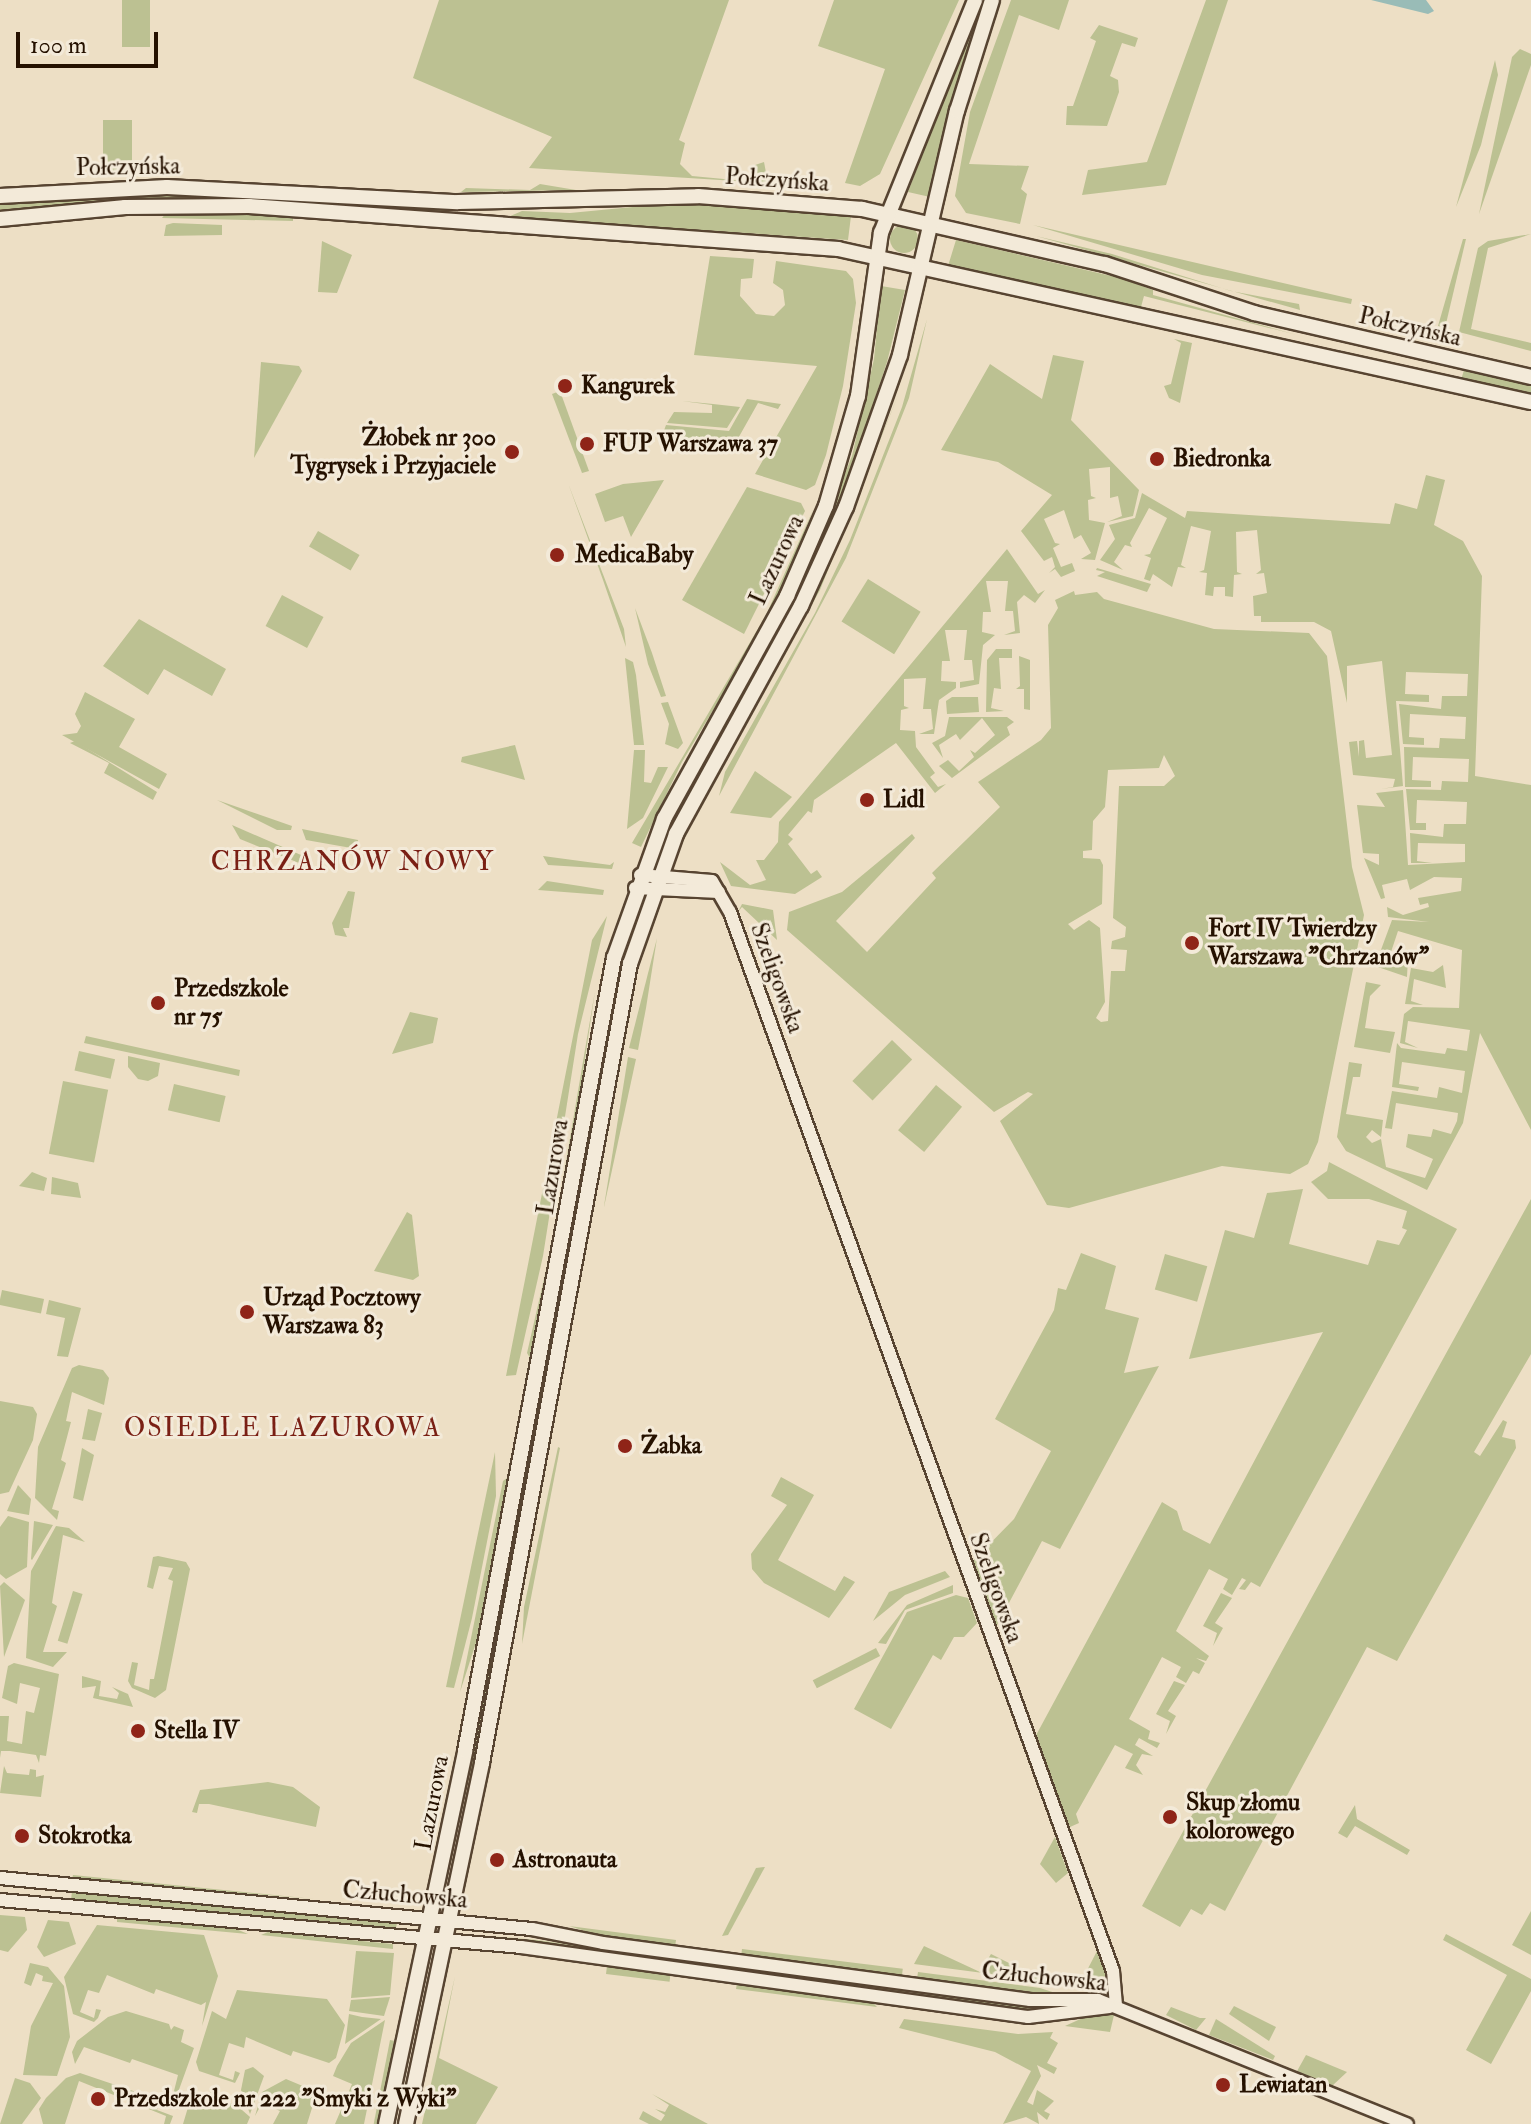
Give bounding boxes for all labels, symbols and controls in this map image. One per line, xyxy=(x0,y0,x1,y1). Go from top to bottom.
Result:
scale bar xyxy=(20,16,162,66)
text: 100 m xyxy=(30,30,87,61)
street label: Połczyńska xyxy=(76,152,180,182)
street label: Połczyńska xyxy=(724,162,830,198)
street label: Połczyńska xyxy=(1356,301,1464,353)
place label: Kangurek xyxy=(581,372,675,400)
marker: Kangurek xyxy=(556,377,574,395)
place label: Żłobek nr 300 Tygrysek i Przyjaciele xyxy=(290,424,496,480)
place label: FUP Warszawa 37 xyxy=(603,430,778,458)
marker: FUP Warszawa 37 xyxy=(578,435,596,453)
marker: Żłobek nr 300 Tygrysek i Przyjaciele xyxy=(503,443,521,461)
place label: Biedronka xyxy=(1173,445,1271,473)
marker: Biedronka xyxy=(1148,450,1166,468)
street label: Lazurowa xyxy=(744,510,810,610)
place label: MedicaBaby xyxy=(575,541,693,569)
marker: MedicaBaby xyxy=(546,544,568,566)
place label: Lidl xyxy=(883,786,925,814)
marker: Lidl xyxy=(858,791,876,809)
district label: CHRZANÓW NOWY xyxy=(211,847,495,879)
place label: Fort IV Twierdzy Warszawa "Chrzanów" xyxy=(1208,915,1429,971)
street label: Szeligowska xyxy=(744,919,810,1037)
marker: Fort IV Twierdzy Warszawa "Chrzanów" xyxy=(1183,934,1201,952)
place label: Przedszkole nr 75 xyxy=(174,975,289,1031)
marker: Przedszkole nr 75 xyxy=(149,994,167,1012)
street label: Lazurowa xyxy=(531,1117,575,1217)
place label: Urząd Pocztowy Warszawa 83 xyxy=(263,1284,421,1340)
marker: Urząd Pocztowy Warszawa 83 xyxy=(238,1303,256,1321)
district label: OSIEDLE LAZUROWA xyxy=(124,1413,442,1445)
place label: Żabka xyxy=(641,1432,702,1460)
marker: Żabka xyxy=(616,1437,634,1455)
street label: Szeligowska xyxy=(963,1529,1029,1647)
place label: Stella IV xyxy=(154,1717,239,1745)
marker: Stella IV xyxy=(129,1722,147,1740)
street label: Lazurowa xyxy=(409,1753,455,1853)
place label: Skup złomu kolorowego xyxy=(1186,1789,1300,1845)
marker: Skup złomu kolorowego xyxy=(1161,1808,1179,1826)
place label: Stokrotka xyxy=(38,1822,131,1850)
marker: Stokrotka xyxy=(13,1827,31,1845)
place label: Astronauta xyxy=(513,1846,617,1874)
marker: Astronauta xyxy=(488,1851,506,1869)
street label: Człuchowska xyxy=(341,1875,469,1915)
street label: Człuchowska xyxy=(980,1956,1108,1998)
place label: Lewiatan xyxy=(1239,2071,1327,2099)
marker: Lewiatan xyxy=(1214,2076,1232,2094)
place label: Przedszkole nr 222 "Smyki z Wyki" xyxy=(114,2085,456,2113)
marker: Przedszkole nr 222 "Smyki z Wyki" xyxy=(89,2090,107,2108)

